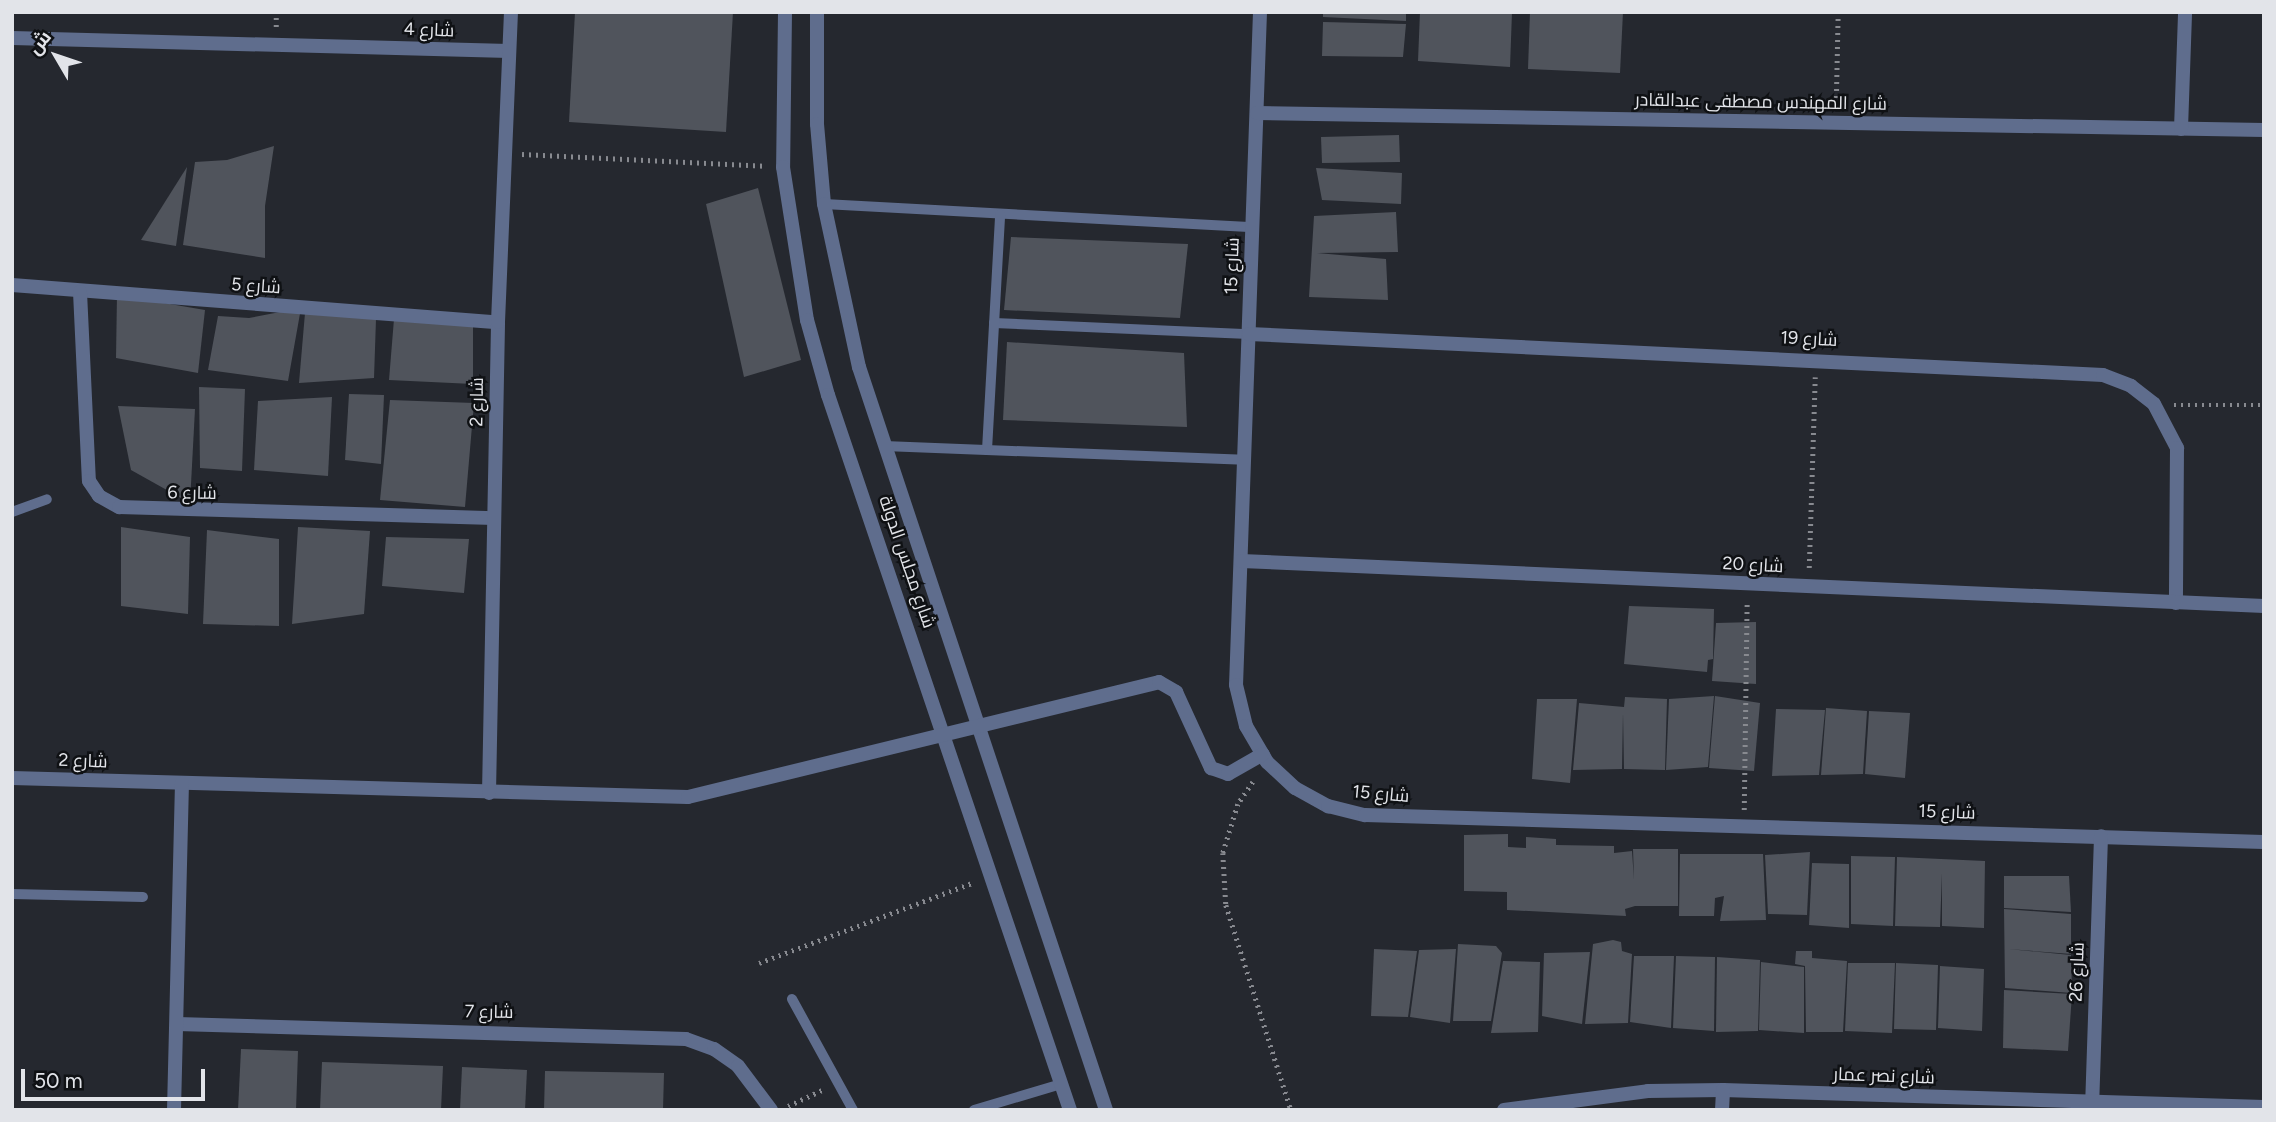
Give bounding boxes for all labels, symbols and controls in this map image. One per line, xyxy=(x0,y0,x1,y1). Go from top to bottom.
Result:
street label: شارع 4 xyxy=(403,18,455,42)
north arrow xyxy=(21,21,91,91)
text: ش xyxy=(23,26,56,59)
street label: شارع المهندس مصطفى عبدالقادر xyxy=(1635,89,1887,115)
street label: شارع 15 xyxy=(1220,237,1244,295)
street label: شارع 5 xyxy=(230,273,282,299)
street label: شارع 19 xyxy=(1780,327,1838,351)
street label: شارع 2 xyxy=(466,377,488,427)
street label: شارع 6 xyxy=(167,482,217,504)
street label: شارع مجلس الدولة xyxy=(874,493,940,631)
street label: شارع 20 xyxy=(1722,553,1784,577)
street label: شارع 2 xyxy=(58,749,108,773)
street label: شارع 15 xyxy=(1352,781,1410,807)
street label: شارع 15 xyxy=(1918,800,1976,824)
street label: شارع 26 xyxy=(2065,942,2089,1002)
street label: شارع 7 xyxy=(464,1001,514,1023)
scale bar xyxy=(24,1056,208,1100)
street label: شارع نصر عمار xyxy=(1833,1063,1935,1089)
text: 50 m xyxy=(34,1068,83,1093)

